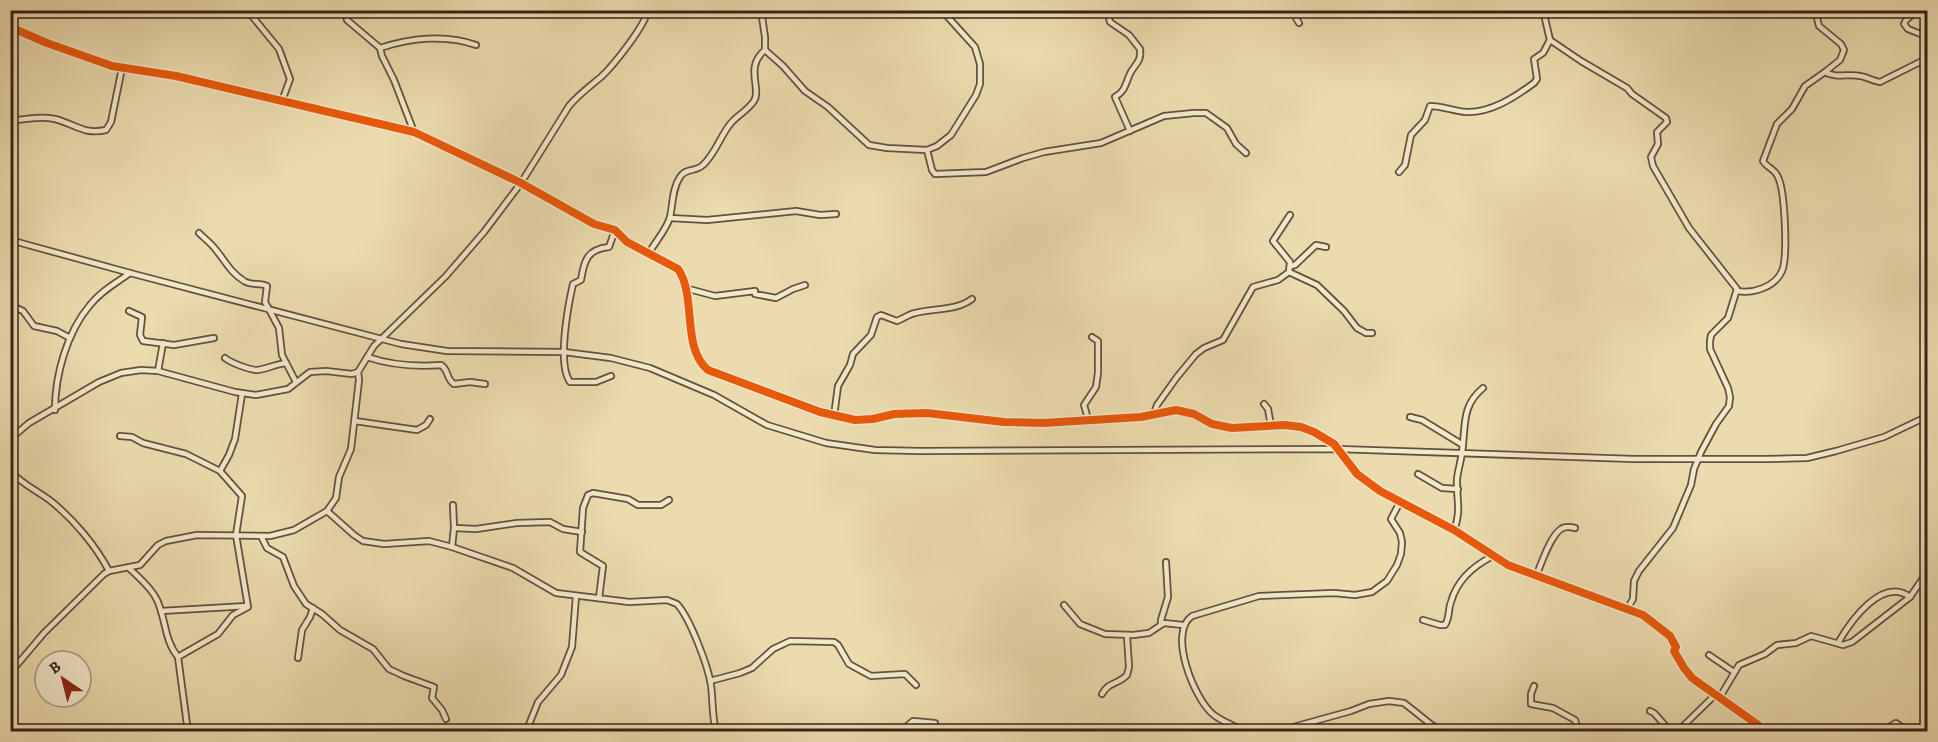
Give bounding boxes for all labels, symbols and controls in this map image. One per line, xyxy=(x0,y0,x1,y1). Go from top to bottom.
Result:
north arrow xyxy=(33,649,93,709)
text: B xyxy=(45,656,65,679)

